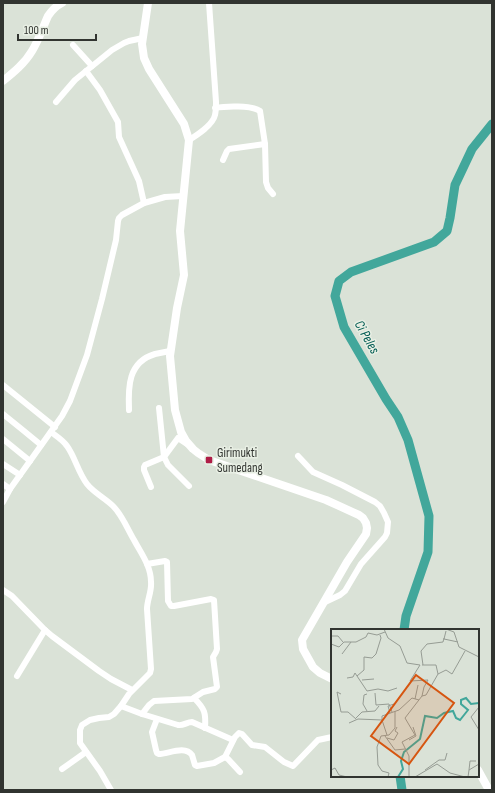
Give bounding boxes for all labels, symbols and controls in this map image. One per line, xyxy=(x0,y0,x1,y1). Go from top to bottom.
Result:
scale bar xyxy=(18,16,96,42)
text: 100 m xyxy=(24,23,49,38)
water label: Ci Peles xyxy=(351,317,383,357)
place label: Girimukti Sumedang xyxy=(217,445,263,476)
marker: Girimukti Sumedang xyxy=(204,455,214,465)
inset map xyxy=(331,629,479,777)

